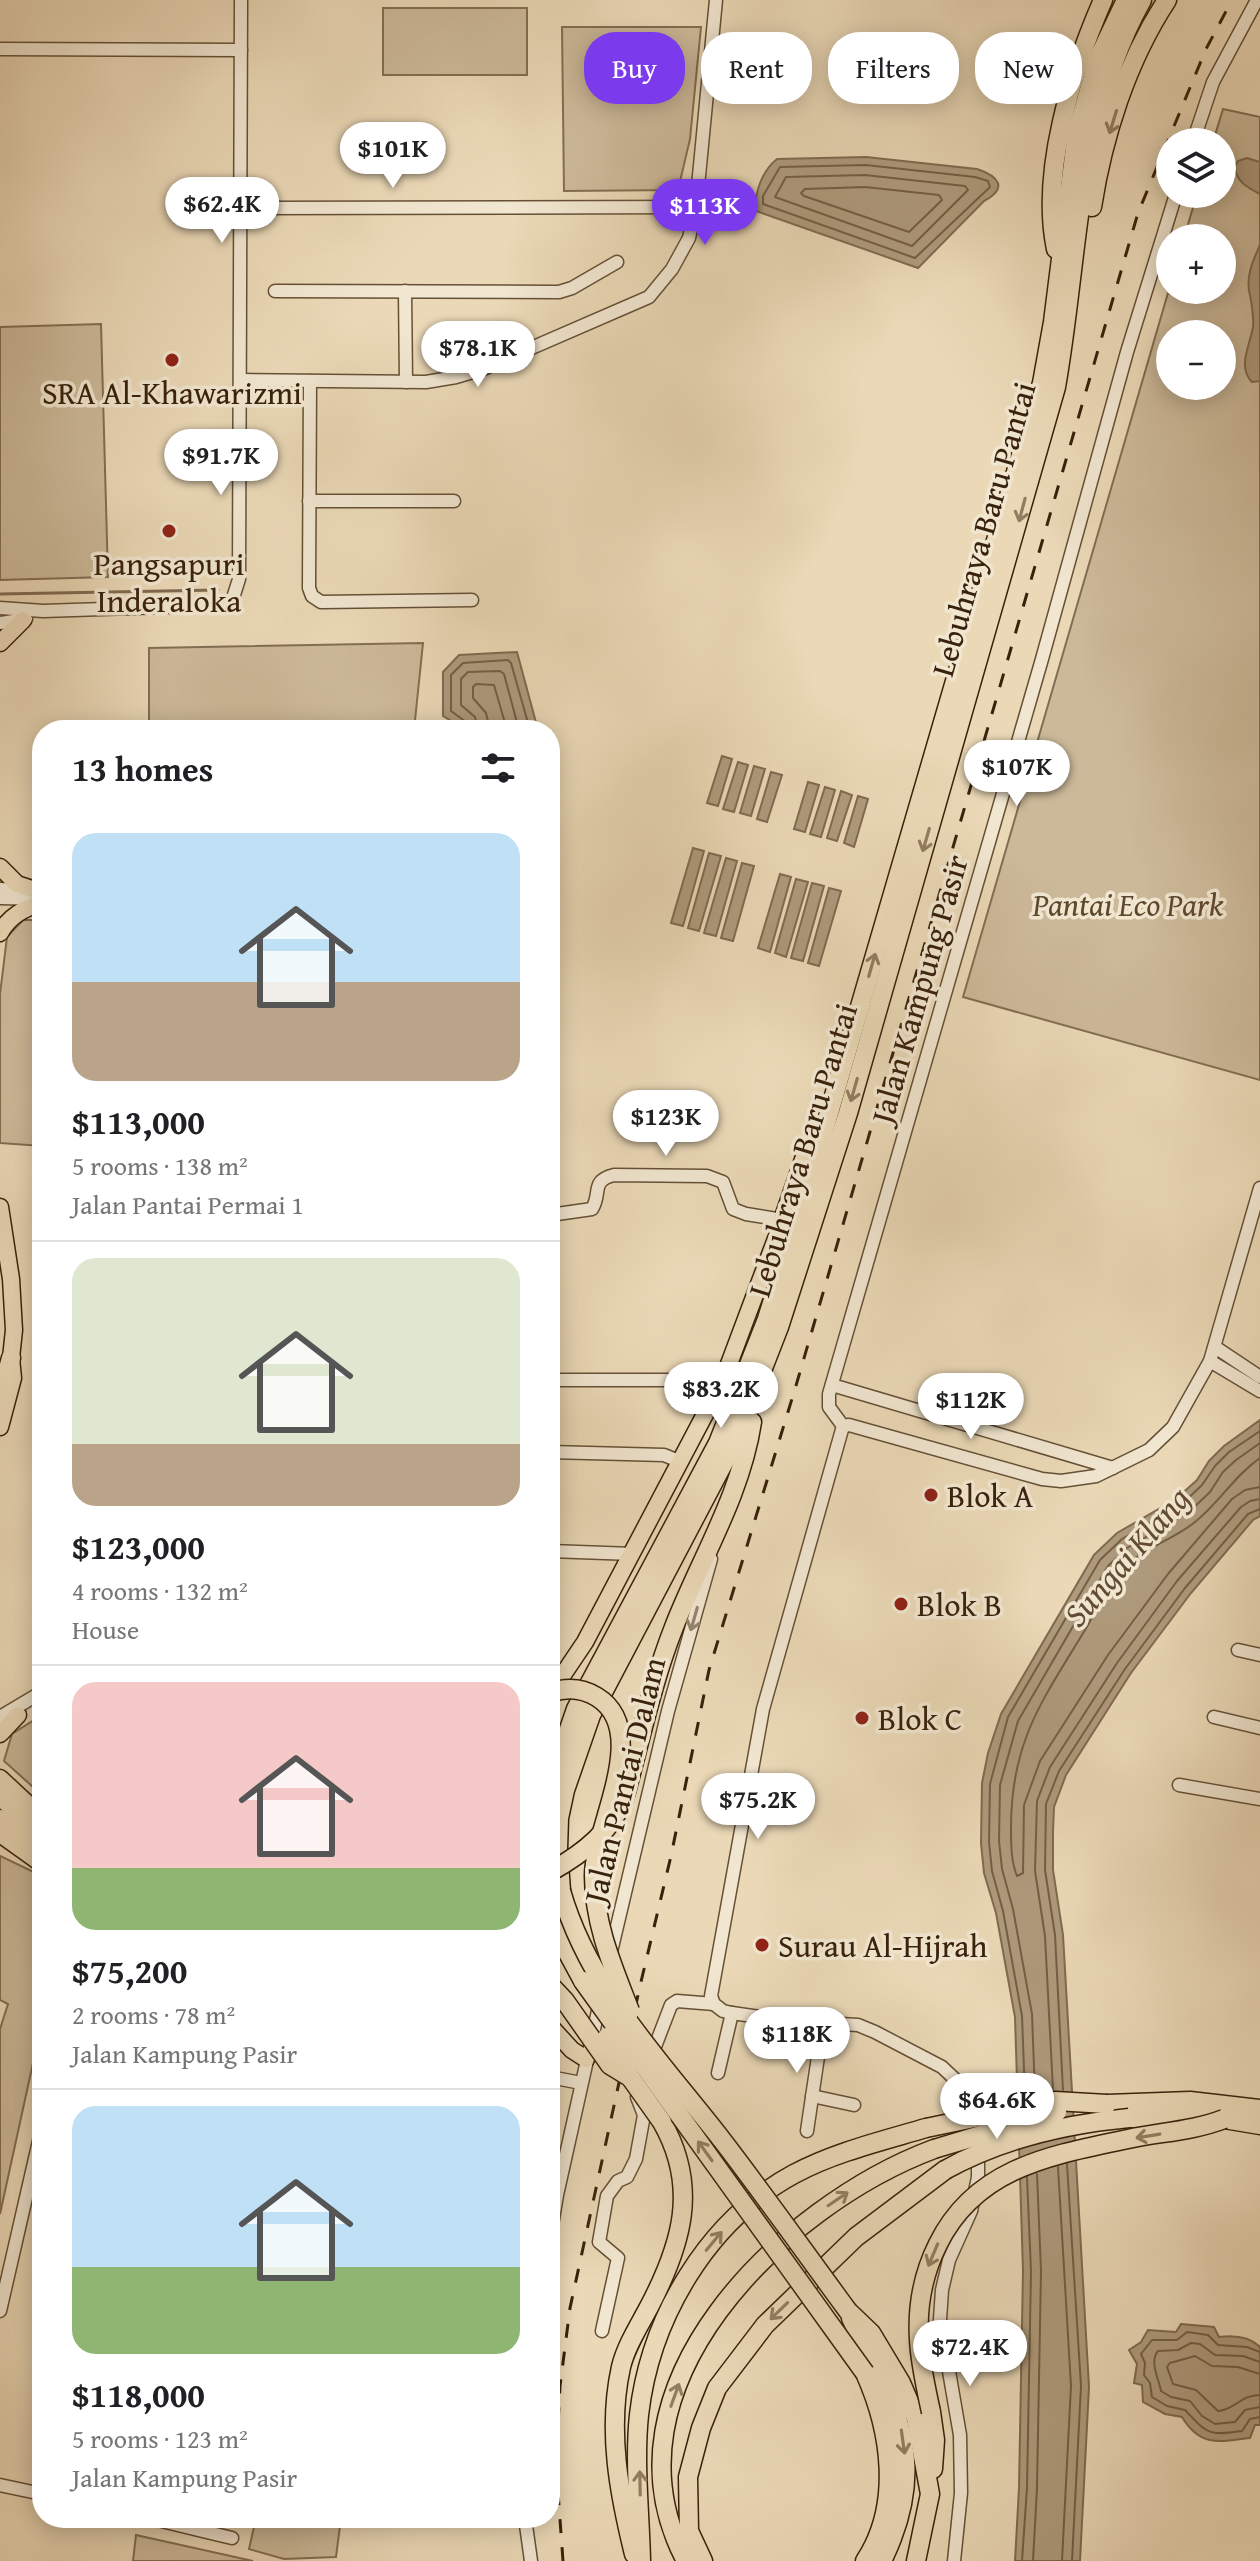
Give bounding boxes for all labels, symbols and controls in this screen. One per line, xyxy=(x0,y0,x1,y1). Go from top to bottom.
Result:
chip: Buy xyxy=(584,32,685,104)
chip: Rent xyxy=(701,32,812,104)
chip: Filters xyxy=(828,32,959,104)
chip: New xyxy=(975,32,1082,104)
one-way arrow xyxy=(1105,109,1120,135)
pin: $101K xyxy=(337,122,449,190)
text: $101K xyxy=(358,128,428,167)
map controls xyxy=(1156,128,1236,400)
button: layers xyxy=(1156,128,1236,208)
pin: $62.4K xyxy=(157,177,287,245)
pin: $113K xyxy=(649,179,761,247)
text: $62.4K xyxy=(183,183,261,222)
text: $113K xyxy=(670,185,740,224)
button: + xyxy=(1156,224,1236,304)
button: − xyxy=(1156,320,1236,400)
pin: $78.1K xyxy=(413,321,543,389)
text: $78.1K xyxy=(439,327,517,366)
marker: SRA Al-Khawarizmi xyxy=(163,351,181,369)
place label: SRA Al-Khawarizmi xyxy=(42,369,302,416)
street label: Lebuhraya Baru Pantai xyxy=(918,376,1048,682)
pin: $91.7K xyxy=(156,429,286,497)
text: $91.7K xyxy=(182,435,260,474)
one-way arrow xyxy=(1014,496,1029,522)
marker: Pangsapuri Inderaloka xyxy=(160,522,178,540)
place label: Pangsapuri Inderaloka xyxy=(94,540,244,624)
pin: $107K xyxy=(961,740,1073,808)
text: 13 homes xyxy=(72,744,213,793)
icon: filters xyxy=(476,746,520,790)
text: $107K xyxy=(982,746,1052,785)
one-way arrow xyxy=(918,827,933,853)
street label: Jalan Kampung Pasir xyxy=(857,849,980,1133)
park label: Pantai Eco Park xyxy=(1032,881,1224,928)
icon: home xyxy=(224,885,368,1029)
one-way arrow xyxy=(865,952,880,978)
street label: Lebuhraya Baru Pantai xyxy=(735,997,869,1303)
one-way arrow xyxy=(846,1077,861,1103)
pin: $123K xyxy=(610,1090,722,1158)
text: $123K xyxy=(631,1096,701,1135)
text: $113,000 xyxy=(72,1097,205,1146)
text: 5 rooms · 138 m² xyxy=(72,1146,248,1185)
text: Jalan Pantai Permai 1 xyxy=(72,1185,304,1224)
icon: home xyxy=(224,1310,368,1454)
pin: $83.2K xyxy=(656,1362,786,1430)
text: $83.2K xyxy=(682,1368,760,1407)
pin: $112K xyxy=(915,1373,1027,1441)
text: $112K xyxy=(936,1379,1006,1418)
place label: Blok A xyxy=(947,1472,1034,1519)
water label: Sungai Klang xyxy=(1051,1475,1201,1637)
marker: Blok A xyxy=(922,1486,940,1504)
text: $123,000 xyxy=(72,1522,205,1571)
text: 4 rooms · 132 m² xyxy=(72,1571,248,1610)
place label: Blok B xyxy=(917,1581,1002,1628)
marker: Blok B xyxy=(892,1595,910,1613)
one-way arrow xyxy=(685,1606,700,1632)
text: House xyxy=(72,1610,139,1649)
street label: Jalan Pantai Dalam xyxy=(570,1652,677,1912)
place label: Blok C xyxy=(878,1695,962,1742)
marker: Blok C xyxy=(853,1709,871,1727)
icon: home xyxy=(224,1734,368,1878)
pin: $75.2K xyxy=(693,1773,823,1841)
text: $75.2K xyxy=(719,1779,797,1818)
place label: Surau Al-Hijrah xyxy=(778,1922,987,1969)
marker: Surau Al-Hijrah xyxy=(753,1936,771,1954)
text: $75,200 xyxy=(72,1946,187,1995)
text: 2 rooms · 78 m² xyxy=(72,1995,235,2034)
pin: $118K xyxy=(741,2007,853,2075)
text: $118K xyxy=(762,2013,832,2052)
text: Jalan Kampung Pasir xyxy=(72,2034,297,2073)
pin: $64.6K xyxy=(932,2073,1062,2141)
text: $64.6K xyxy=(958,2079,1036,2118)
one-way arrow xyxy=(1136,2129,1161,2144)
one-way arrow xyxy=(696,2141,713,2162)
icon: home xyxy=(224,2158,368,2302)
one-way arrow xyxy=(826,2190,848,2207)
one-way arrow xyxy=(705,2232,723,2252)
one-way arrow xyxy=(925,2243,939,2267)
one-way arrow xyxy=(769,2302,789,2321)
pin: $72.4K xyxy=(905,2320,1035,2388)
text: $72.4K xyxy=(931,2326,1009,2365)
text: $118,000 xyxy=(72,2370,205,2419)
one-way arrow xyxy=(669,2383,683,2408)
text: 5 rooms · 123 m² xyxy=(72,2419,248,2458)
one-way arrow xyxy=(896,2429,911,2454)
text: Jalan Kampung Pasir xyxy=(72,2458,297,2497)
one-way arrow xyxy=(632,2470,647,2497)

